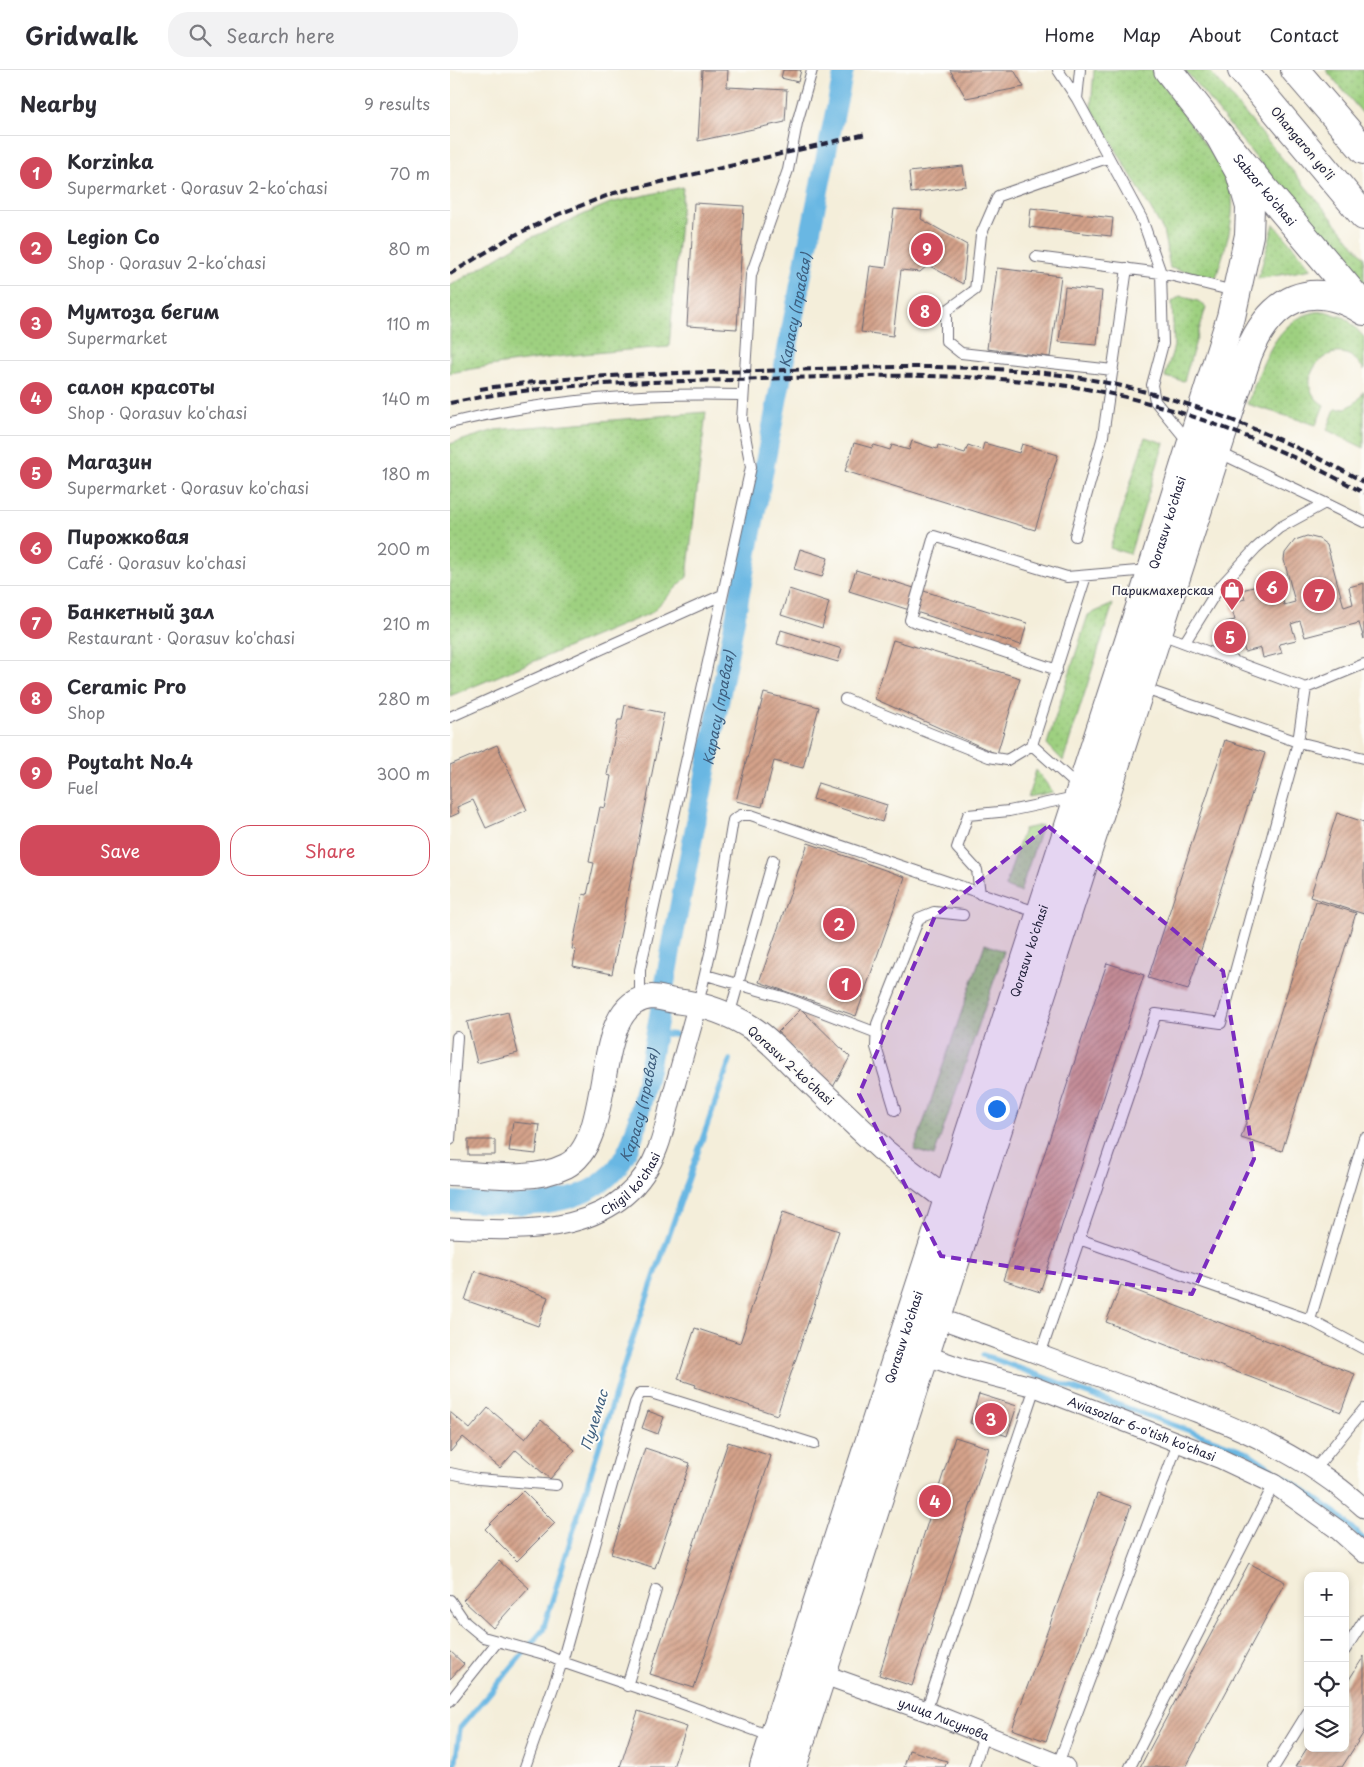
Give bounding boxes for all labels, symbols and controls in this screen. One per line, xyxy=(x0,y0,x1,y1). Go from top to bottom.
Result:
search box xyxy=(168,12,518,57)
text: Gridwalk xyxy=(25,17,138,53)
icon: search xyxy=(186,21,214,49)
text: Search here xyxy=(226,21,335,49)
text: Home xyxy=(1044,21,1094,48)
text: Map xyxy=(1122,21,1161,48)
text: About xyxy=(1189,21,1241,48)
text: Contact xyxy=(1269,21,1339,48)
text: Nearby xyxy=(20,87,97,119)
text: 9 results xyxy=(364,91,430,115)
street label: Ohangaron yoʻli xyxy=(1267,102,1339,184)
text: Korzinka xyxy=(67,147,154,175)
street label: Sabzor ko'chasi xyxy=(1229,150,1301,230)
text: 1 xyxy=(32,161,40,185)
text: 70 m xyxy=(390,161,430,185)
text: Supermarket · Qorasuv 2-koʻchasi xyxy=(67,175,328,199)
text: Legion Co xyxy=(67,222,159,250)
pin: 9 xyxy=(911,230,943,268)
text: 2 xyxy=(30,236,42,260)
text: 80 m xyxy=(388,236,430,260)
text: Shop · Qorasuv 2-koʻchasi xyxy=(67,250,266,274)
water label: Карасу (правая) xyxy=(773,250,817,369)
pin: 8 xyxy=(909,292,941,330)
text: Мумтоза бегим xyxy=(67,297,220,325)
text: 3 xyxy=(31,311,41,335)
text: 110 m xyxy=(387,311,430,335)
text: Supermarket xyxy=(67,325,167,349)
text: салон красоты xyxy=(67,372,215,400)
text: 4 xyxy=(31,386,41,410)
text: 140 m xyxy=(382,386,430,410)
text: Shop · Qorasuv ko'chasi xyxy=(67,400,247,424)
text: Магазин xyxy=(67,447,152,475)
text: 5 xyxy=(31,461,41,485)
text: 180 m xyxy=(382,461,430,485)
street label: Qorasuv ko'chasi xyxy=(1144,474,1190,571)
text: Supermarket · Qorasuv ko'chasi xyxy=(67,475,309,499)
text: Пирожковая xyxy=(67,522,189,550)
text: 6 xyxy=(30,536,42,560)
text: 200 m xyxy=(377,536,430,560)
text: Café · Qorasuv ko'chasi xyxy=(67,550,246,574)
pin: 6 xyxy=(1256,568,1288,606)
pin: 7 xyxy=(1303,576,1335,614)
shop icon: Парикмахерская xyxy=(1219,577,1245,611)
place label: Парикмахерская xyxy=(1112,581,1214,599)
text: Банкетный зал xyxy=(67,597,214,625)
text: 7 xyxy=(31,611,41,635)
text: 210 m xyxy=(382,611,430,635)
pin: 5 xyxy=(1214,618,1246,656)
text: Restaurant · Qorasuv ko'chasi xyxy=(67,625,295,649)
water label: Карасу (правая) xyxy=(697,647,740,767)
text: Ceramic Pro xyxy=(67,672,186,700)
text: 8 xyxy=(31,686,41,710)
text: 280 m xyxy=(378,686,430,710)
text: Shop xyxy=(67,700,105,724)
text: Poytaht No.4 xyxy=(67,747,193,775)
text: 9 xyxy=(31,761,41,785)
text: 300 m xyxy=(376,761,430,785)
text: Fuel xyxy=(67,775,98,799)
button: Save xyxy=(20,825,220,876)
button: Share xyxy=(230,825,430,876)
street label: Qorasuv ko'chasi xyxy=(1005,902,1052,1000)
pin: 2 xyxy=(823,905,855,943)
pin: 1 xyxy=(829,965,861,1003)
street label: Qorasuv 2-koʻchasi xyxy=(744,1021,838,1109)
water label: Карасу (правая) xyxy=(613,1045,664,1165)
your location xyxy=(984,1096,1010,1122)
street label: Chigil ko'chasi xyxy=(597,1149,664,1219)
street label: Qorasuv ko'chasi xyxy=(880,1288,927,1386)
water label: Пулемас xyxy=(575,1386,614,1453)
street label: Aviasozlar 6-o'tish ko'chasi xyxy=(1065,1392,1219,1465)
pin: 3 xyxy=(975,1400,1007,1438)
pin: 4 xyxy=(919,1482,951,1520)
map controls xyxy=(1304,1572,1349,1752)
button: + xyxy=(1304,1572,1349,1617)
button: − xyxy=(1304,1617,1349,1662)
button: locate xyxy=(1304,1662,1349,1707)
street label: улица Лисунова xyxy=(896,1693,993,1745)
button: layers xyxy=(1304,1707,1349,1752)

